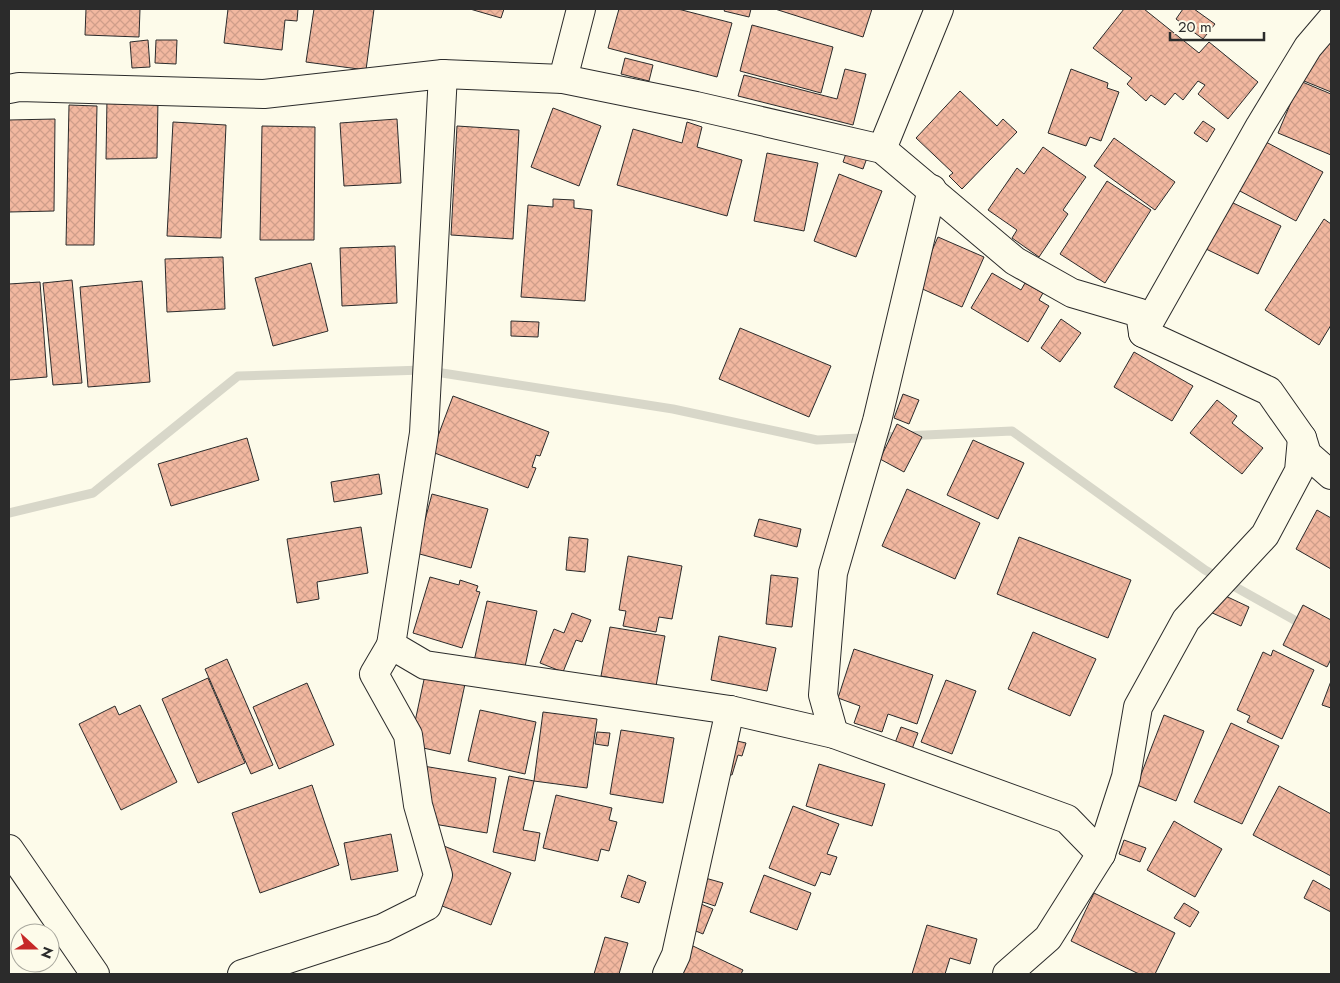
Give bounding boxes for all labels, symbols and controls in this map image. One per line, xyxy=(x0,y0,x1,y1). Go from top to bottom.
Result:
scale bar xyxy=(1170,10,1264,42)
text: 20 m xyxy=(1178,16,1212,38)
north arrow xyxy=(10,923,60,973)
text: N xyxy=(36,944,58,961)

